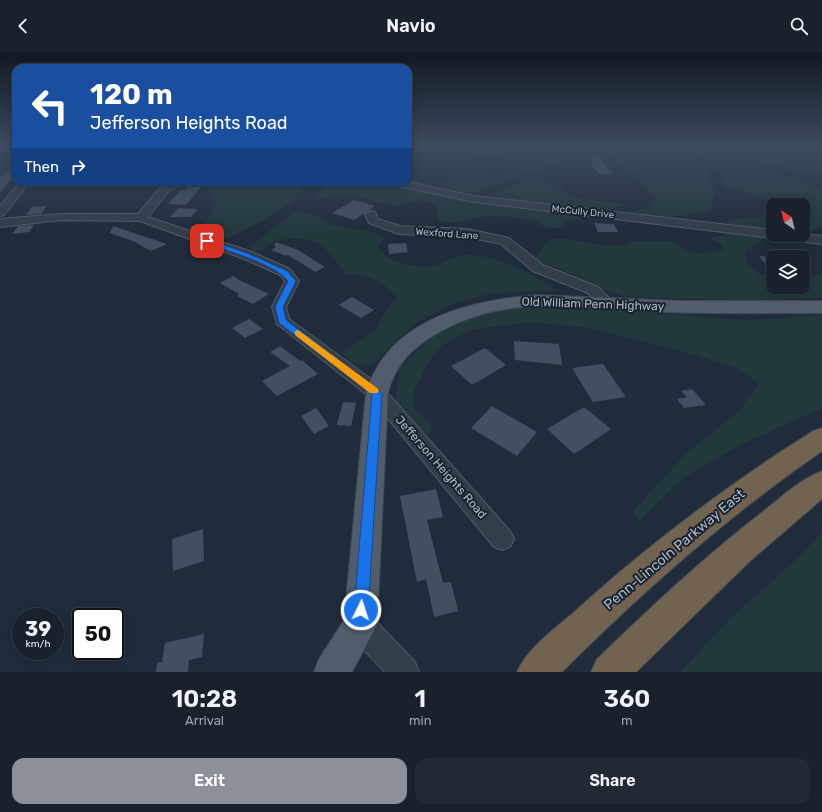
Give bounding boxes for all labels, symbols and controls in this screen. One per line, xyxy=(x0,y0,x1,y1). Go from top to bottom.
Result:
icon: back xyxy=(12,15,34,37)
text: Navio xyxy=(386,15,436,37)
icon: search xyxy=(788,15,810,37)
text: 120 m xyxy=(90,78,173,111)
icon: left xyxy=(24,80,76,132)
text: Jefferson Heights Road xyxy=(90,112,288,134)
icon: right xyxy=(67,156,89,178)
text: Then xyxy=(24,158,59,176)
north arrow xyxy=(766,198,810,242)
map controls xyxy=(766,198,810,294)
street label: McCully Drive xyxy=(551,203,615,221)
pin xyxy=(190,224,224,258)
street label: Wexford Lane xyxy=(415,226,479,242)
icon: arrive xyxy=(196,230,218,252)
button: layers xyxy=(766,250,810,294)
street label: Old William Penn Highway xyxy=(521,295,665,313)
street label: Jefferson Heights Road xyxy=(393,413,489,521)
street label: Penn-Lincoln Parkway East xyxy=(600,485,749,613)
position arrow xyxy=(340,589,382,631)
speed limit sign: 50 xyxy=(72,608,124,660)
text: 39 xyxy=(25,617,51,641)
text: km/h xyxy=(26,638,50,650)
text: 10:28 xyxy=(172,685,237,713)
text: 1 xyxy=(415,685,426,713)
text: 360 xyxy=(603,685,650,713)
text: Arrival xyxy=(185,713,224,728)
text: min xyxy=(409,713,432,728)
text: m xyxy=(621,713,633,728)
button: Exit xyxy=(12,758,407,804)
button: Share xyxy=(415,758,810,804)

